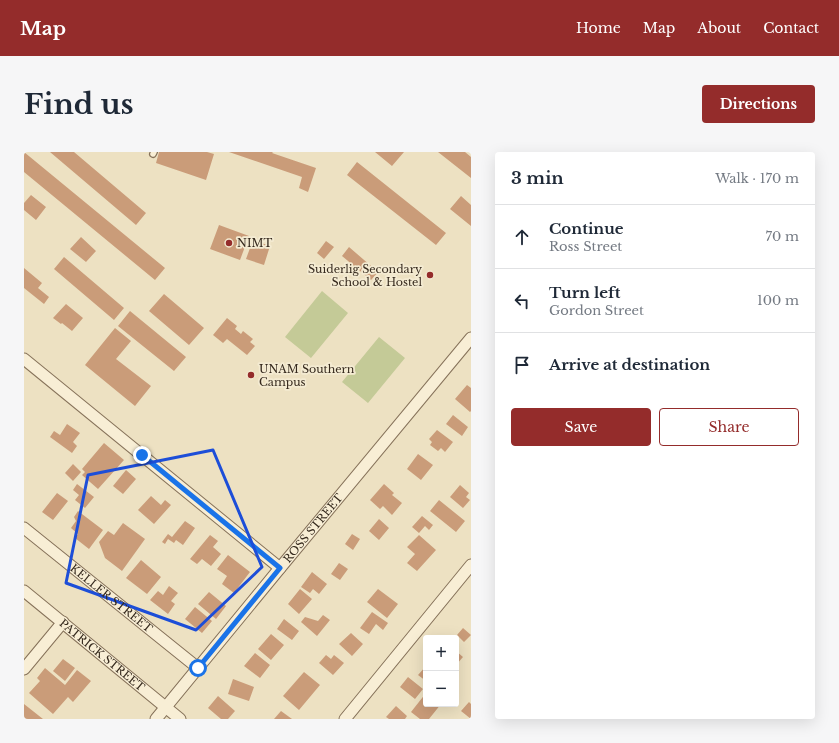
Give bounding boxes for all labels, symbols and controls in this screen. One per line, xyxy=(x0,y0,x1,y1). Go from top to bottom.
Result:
text: Map xyxy=(20,17,66,40)
text: Home xyxy=(576,19,621,37)
text: Map xyxy=(643,19,675,37)
text: About xyxy=(697,19,741,37)
text: Contact xyxy=(763,19,819,37)
button: Directions xyxy=(702,85,815,123)
text: Find us xyxy=(24,87,134,122)
text: 3 min xyxy=(511,168,564,189)
text: Walk · 170 m xyxy=(715,170,799,187)
text: Continue xyxy=(549,219,624,238)
icon: ahead xyxy=(511,226,533,248)
text: 70 m xyxy=(766,228,799,245)
place label: NIMT xyxy=(237,236,272,250)
marker: NIMT xyxy=(224,238,234,248)
text: Ross Street xyxy=(549,238,622,255)
place label: Suiderlig Secondary School & Hostel xyxy=(308,262,422,289)
marker: Suiderlig Secondary School & Hostel xyxy=(425,270,435,280)
text: Turn left xyxy=(549,283,620,302)
icon: left xyxy=(511,290,533,312)
text: 100 m xyxy=(757,292,799,309)
text: Gordon Street xyxy=(549,302,644,319)
icon: arrive xyxy=(511,354,533,376)
text: Arrive at destination xyxy=(549,355,710,374)
place label: UNAM Southern Campus xyxy=(259,362,355,389)
marker: UNAM Southern Campus xyxy=(246,370,256,380)
button: Save xyxy=(511,408,651,446)
button: Share xyxy=(659,408,799,446)
route end xyxy=(133,446,151,464)
street label: ROSS STREET xyxy=(280,491,346,566)
street label: KELLER STREET xyxy=(67,561,155,636)
street label: PATRICK STREET xyxy=(57,616,148,694)
map controls xyxy=(423,635,459,707)
button: + xyxy=(423,635,459,671)
route start xyxy=(189,659,207,677)
button: − xyxy=(423,671,459,707)

